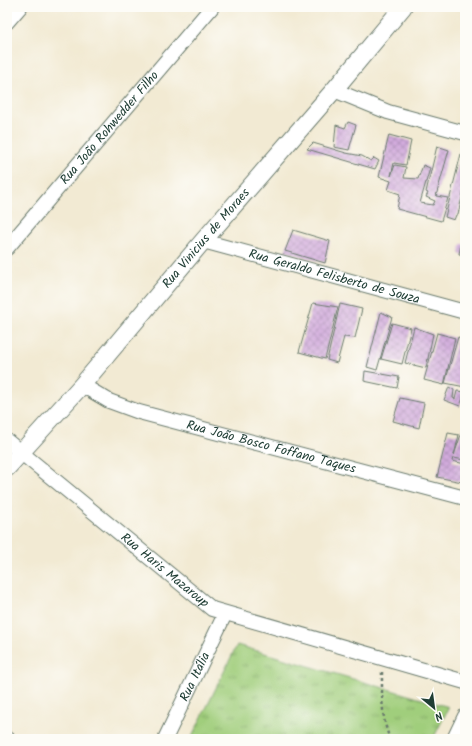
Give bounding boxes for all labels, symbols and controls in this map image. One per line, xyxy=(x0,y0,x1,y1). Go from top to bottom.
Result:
street label: Rua João Rohwedder Filho xyxy=(55,66,164,189)
street label: Rua Vinicius de Moraes xyxy=(157,183,255,293)
street label: Rua Geraldo Felisberto de Souza xyxy=(246,243,422,310)
street label: Rua João Bosco Foffano Taques xyxy=(184,414,359,479)
street label: Rua Haris Mazaroup xyxy=(116,528,214,614)
street label: Rua Itália xyxy=(174,648,216,705)
north arrow xyxy=(414,688,454,728)
text: N xyxy=(431,706,446,725)

